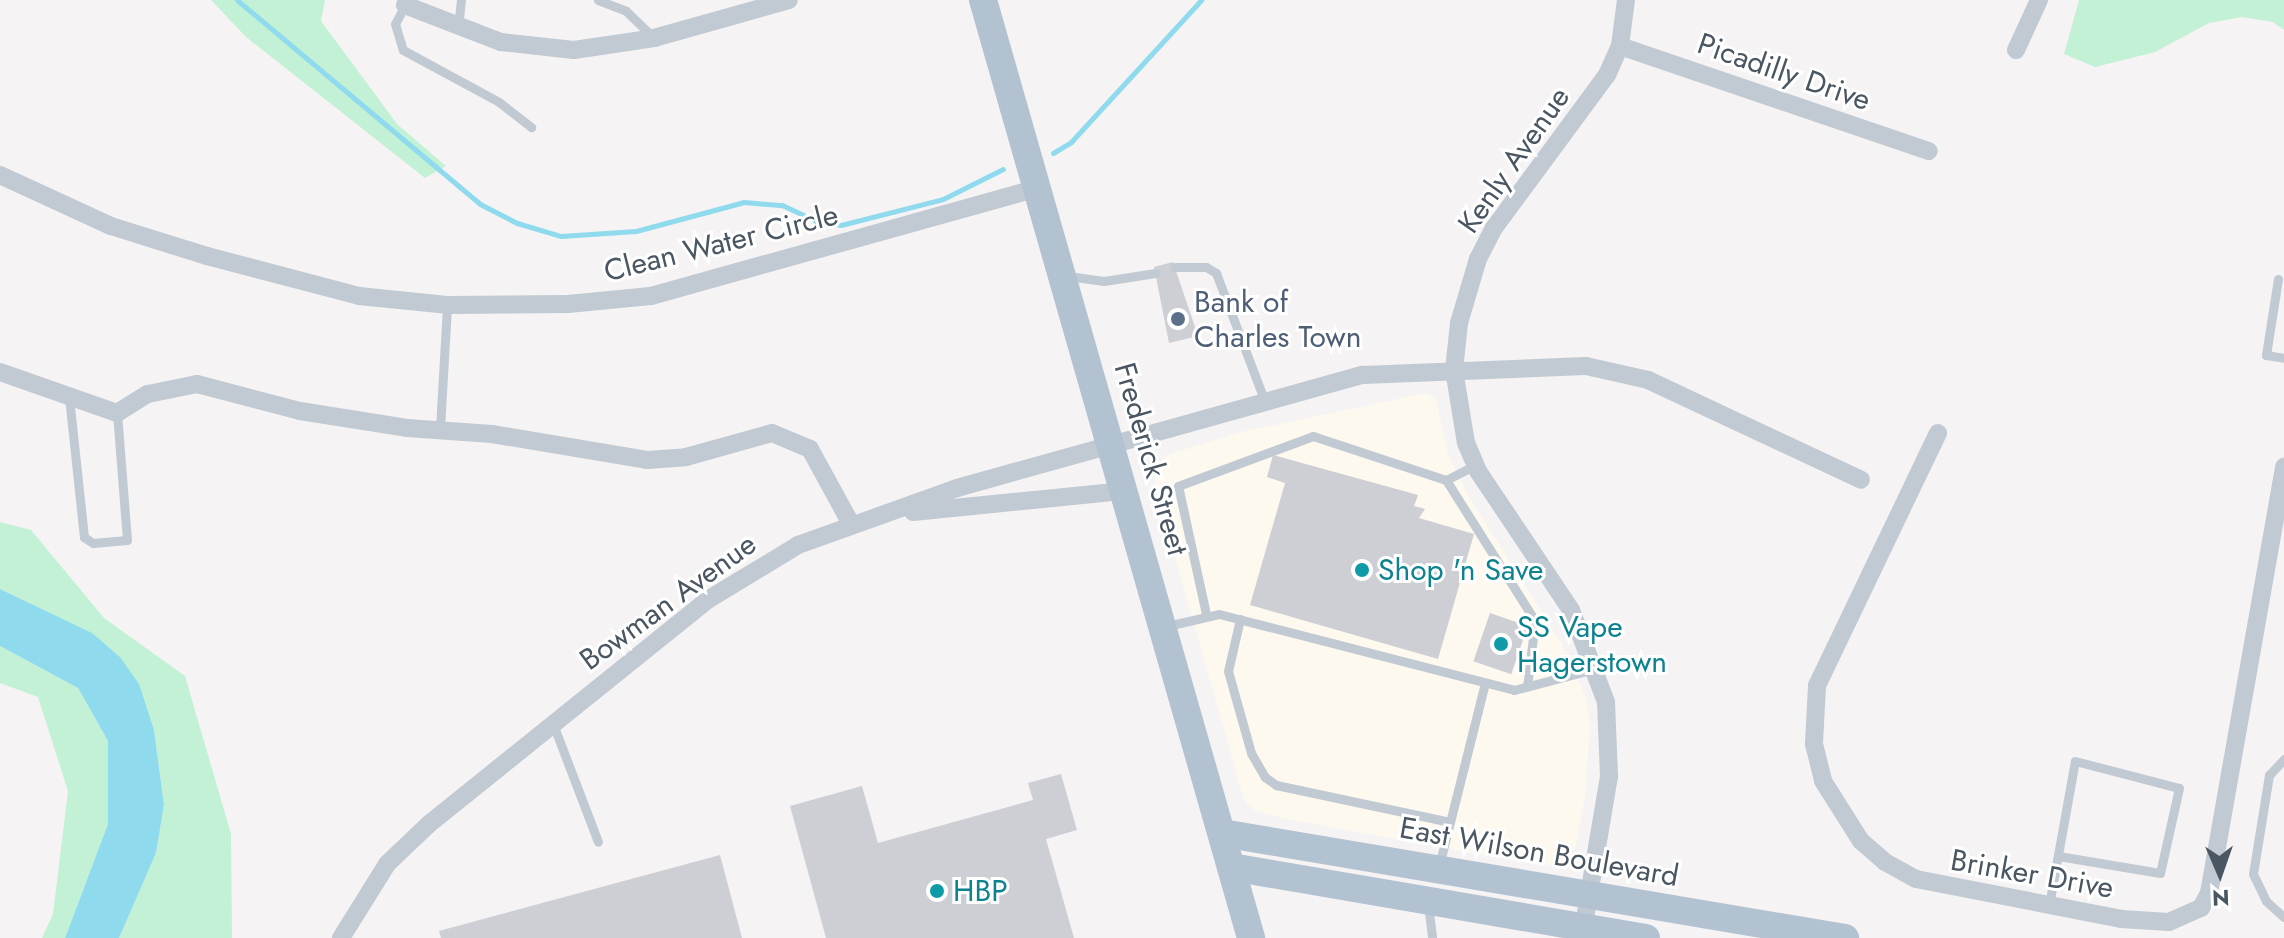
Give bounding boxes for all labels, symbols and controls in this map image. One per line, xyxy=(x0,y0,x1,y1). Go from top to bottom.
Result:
street label: Picadilly Drive xyxy=(1693,26,1875,118)
street label: Kenly Avenue xyxy=(1451,80,1577,240)
street label: Clean Water Circle xyxy=(600,197,842,289)
place label: Bank of Charles Town xyxy=(1194,284,1361,354)
marker: Bank of Charles Town xyxy=(1169,310,1187,328)
street label: Frederick Street xyxy=(1106,359,1196,559)
street label: Bowman Avenue xyxy=(573,526,763,678)
place label: Shop 'n Save xyxy=(1378,552,1543,588)
marker: Shop 'n Save xyxy=(1353,561,1371,579)
place label: SS Vape Hagerstown xyxy=(1517,609,1667,680)
marker: SS Vape Hagerstown xyxy=(1492,635,1510,653)
street label: East Wilson Boulevard xyxy=(1397,810,1681,894)
north arrow xyxy=(2180,834,2260,914)
street label: Brinker Drive xyxy=(1948,842,2116,906)
place label: HBP xyxy=(953,873,1008,909)
marker: HBP xyxy=(928,882,946,900)
text: N xyxy=(2212,882,2230,914)

